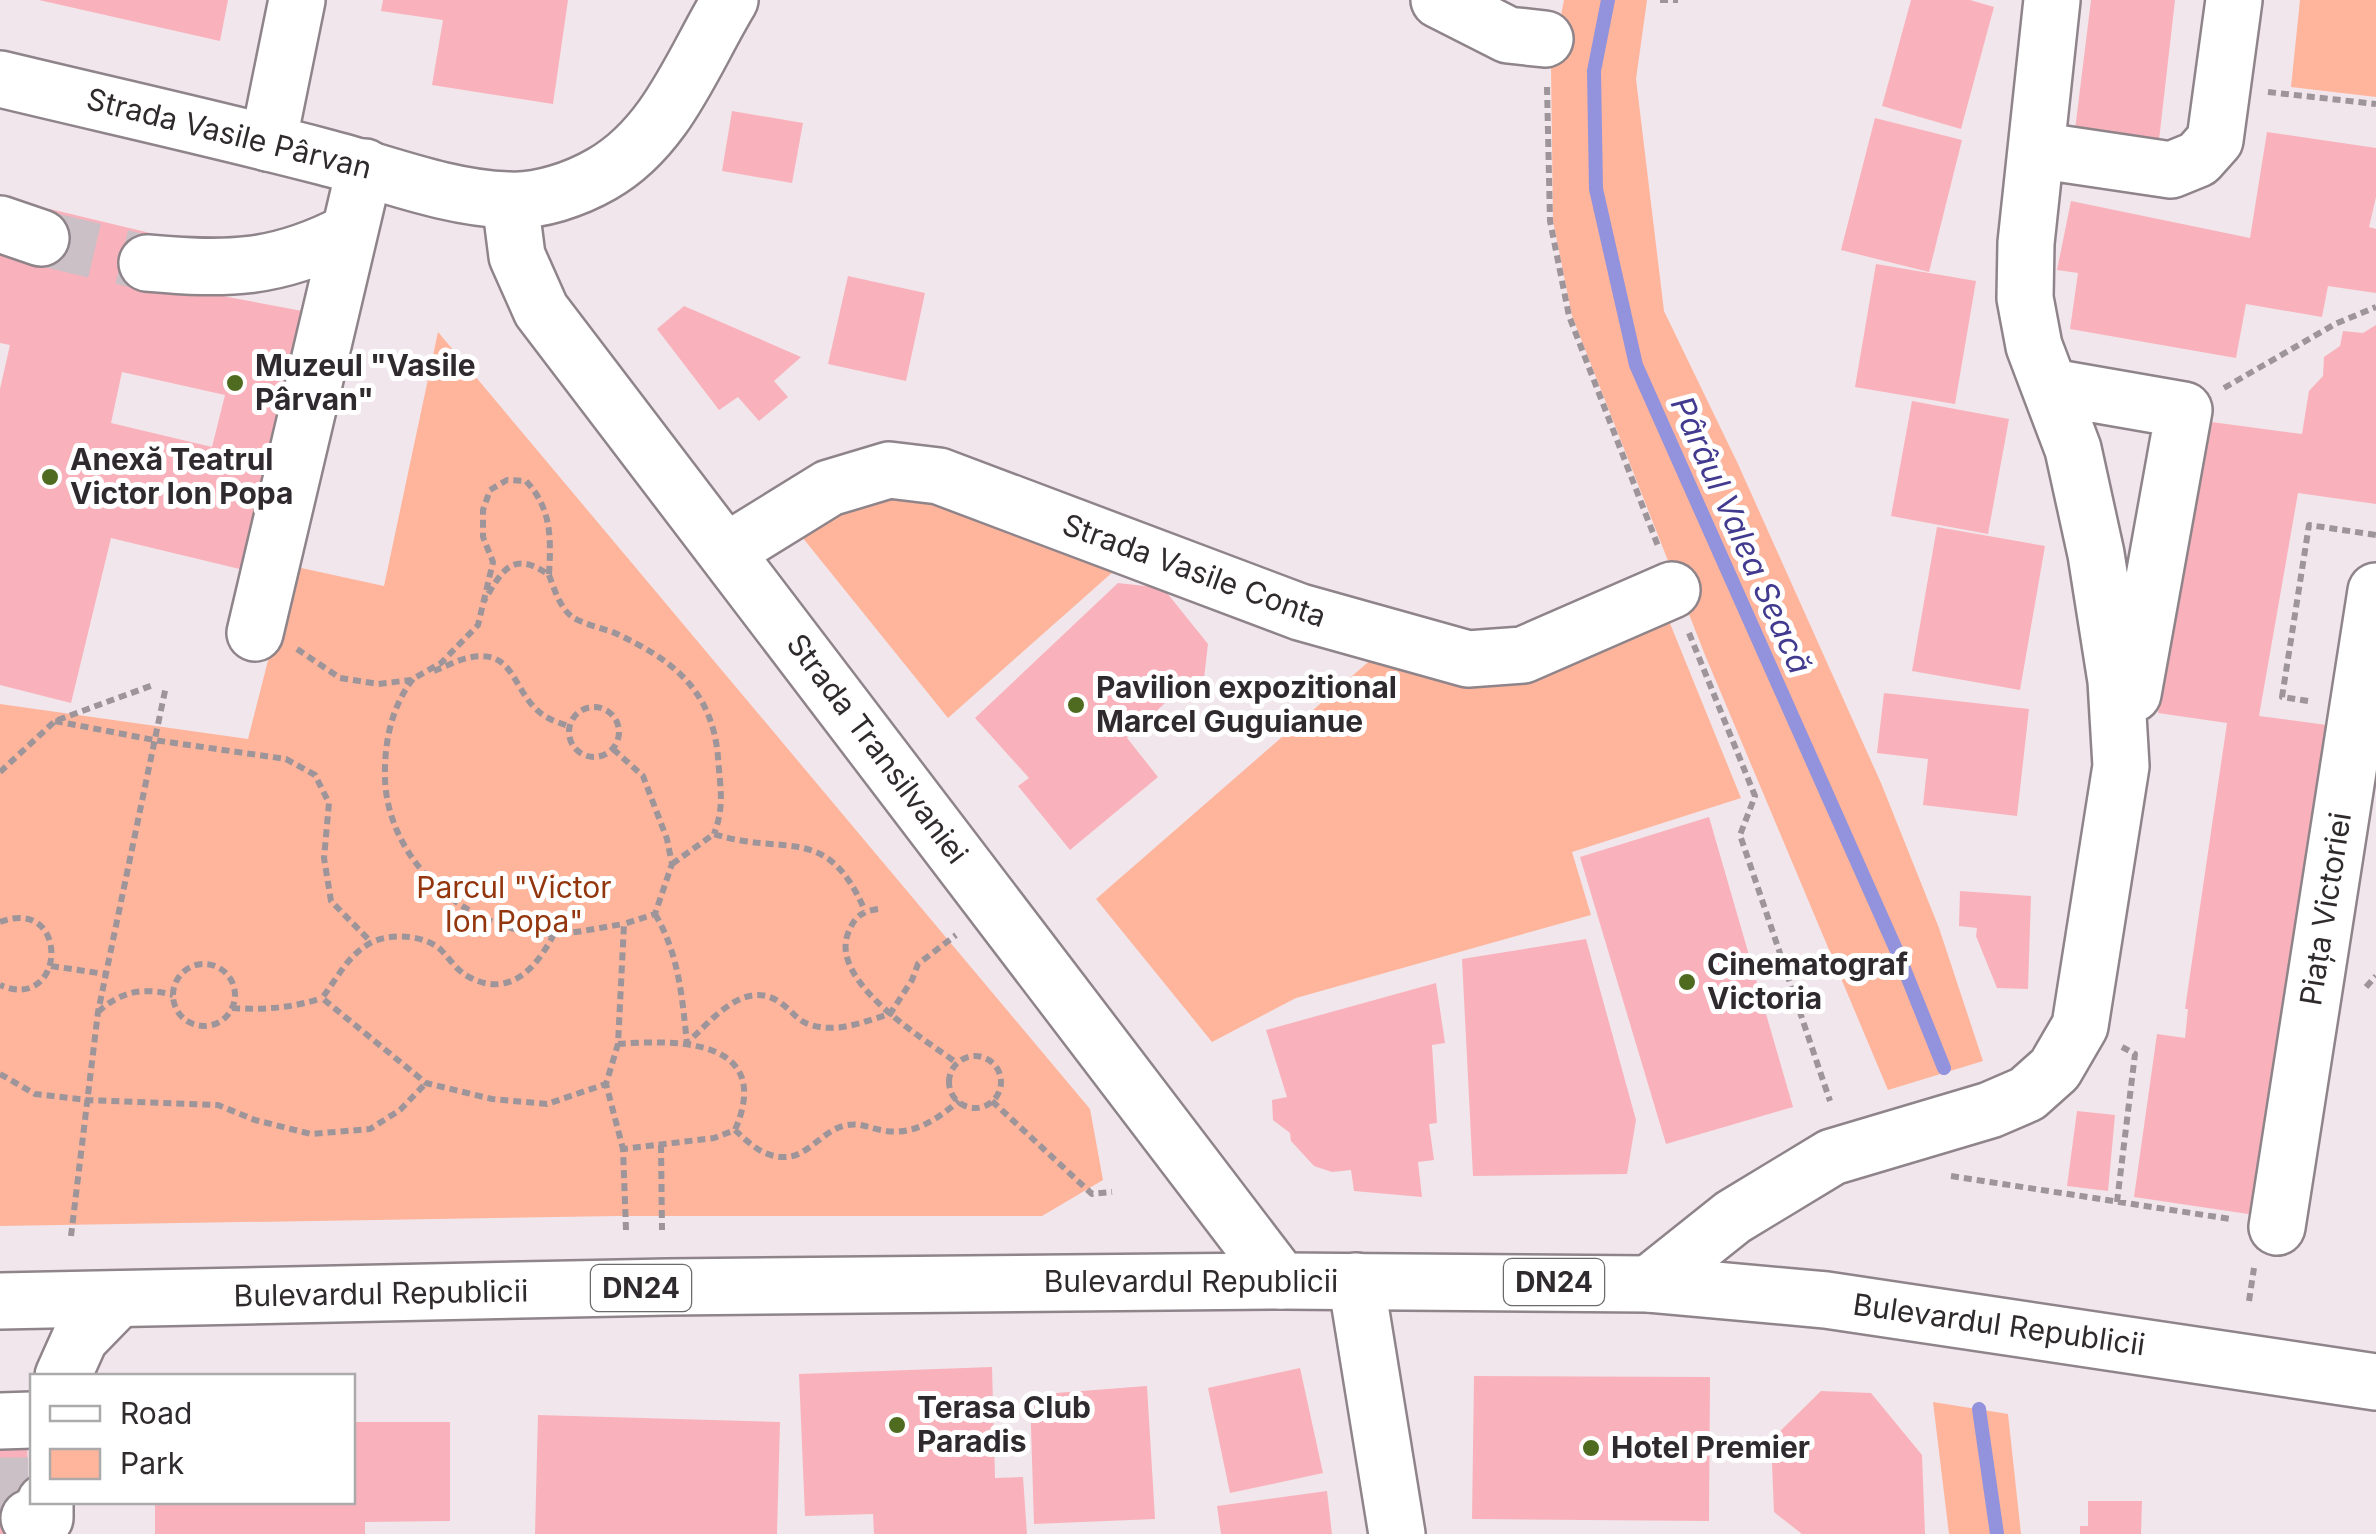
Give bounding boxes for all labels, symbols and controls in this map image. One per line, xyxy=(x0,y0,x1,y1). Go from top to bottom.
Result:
street label: Strada Vasile Pârvan xyxy=(83,80,375,186)
place label: Muzeul "Vasile Pârvan" xyxy=(255,347,476,417)
marker: Muzeul "Vasile Pârvan" xyxy=(224,372,246,394)
water label: Pârâul Valea Seacă xyxy=(1663,390,1820,679)
place label: Anexă Teatrul Victor Ion Popa xyxy=(70,441,293,511)
marker: Anexă Teatrul Victor Ion Popa xyxy=(39,466,61,488)
street label: Strada Vasile Conta xyxy=(1058,506,1331,634)
street label: Strada Transilvaniei xyxy=(780,626,976,870)
place label: Pavilion expozitional Marcel Guguianue xyxy=(1096,669,1397,739)
marker: Pavilion expozitional Marcel Guguianue xyxy=(1065,694,1087,716)
street label: Piața Victoriei xyxy=(2292,810,2359,1008)
park label: Parcul "Victor Ion Popa" xyxy=(416,869,612,939)
place label: Cinematograf Victoria xyxy=(1707,946,1908,1016)
marker: Cinematograf Victoria xyxy=(1676,971,1698,993)
road number: DN24 xyxy=(1504,1259,1604,1305)
street label: Bulevardul Republicii xyxy=(1044,1263,1338,1299)
road number: DN24 xyxy=(591,1265,691,1311)
street label: Bulevardul Republicii xyxy=(233,1272,529,1314)
street label: Bulevardul Republicii xyxy=(1851,1286,2148,1362)
legend xyxy=(30,1374,355,1504)
place label: Terasa Club Paradis xyxy=(917,1389,1091,1459)
text: Road xyxy=(120,1395,192,1431)
marker: Terasa Club Paradis xyxy=(886,1414,908,1436)
place label: Hotel Premier xyxy=(1611,1429,1810,1465)
marker: Hotel Premier xyxy=(1580,1437,1602,1459)
text: Park xyxy=(120,1445,185,1481)

